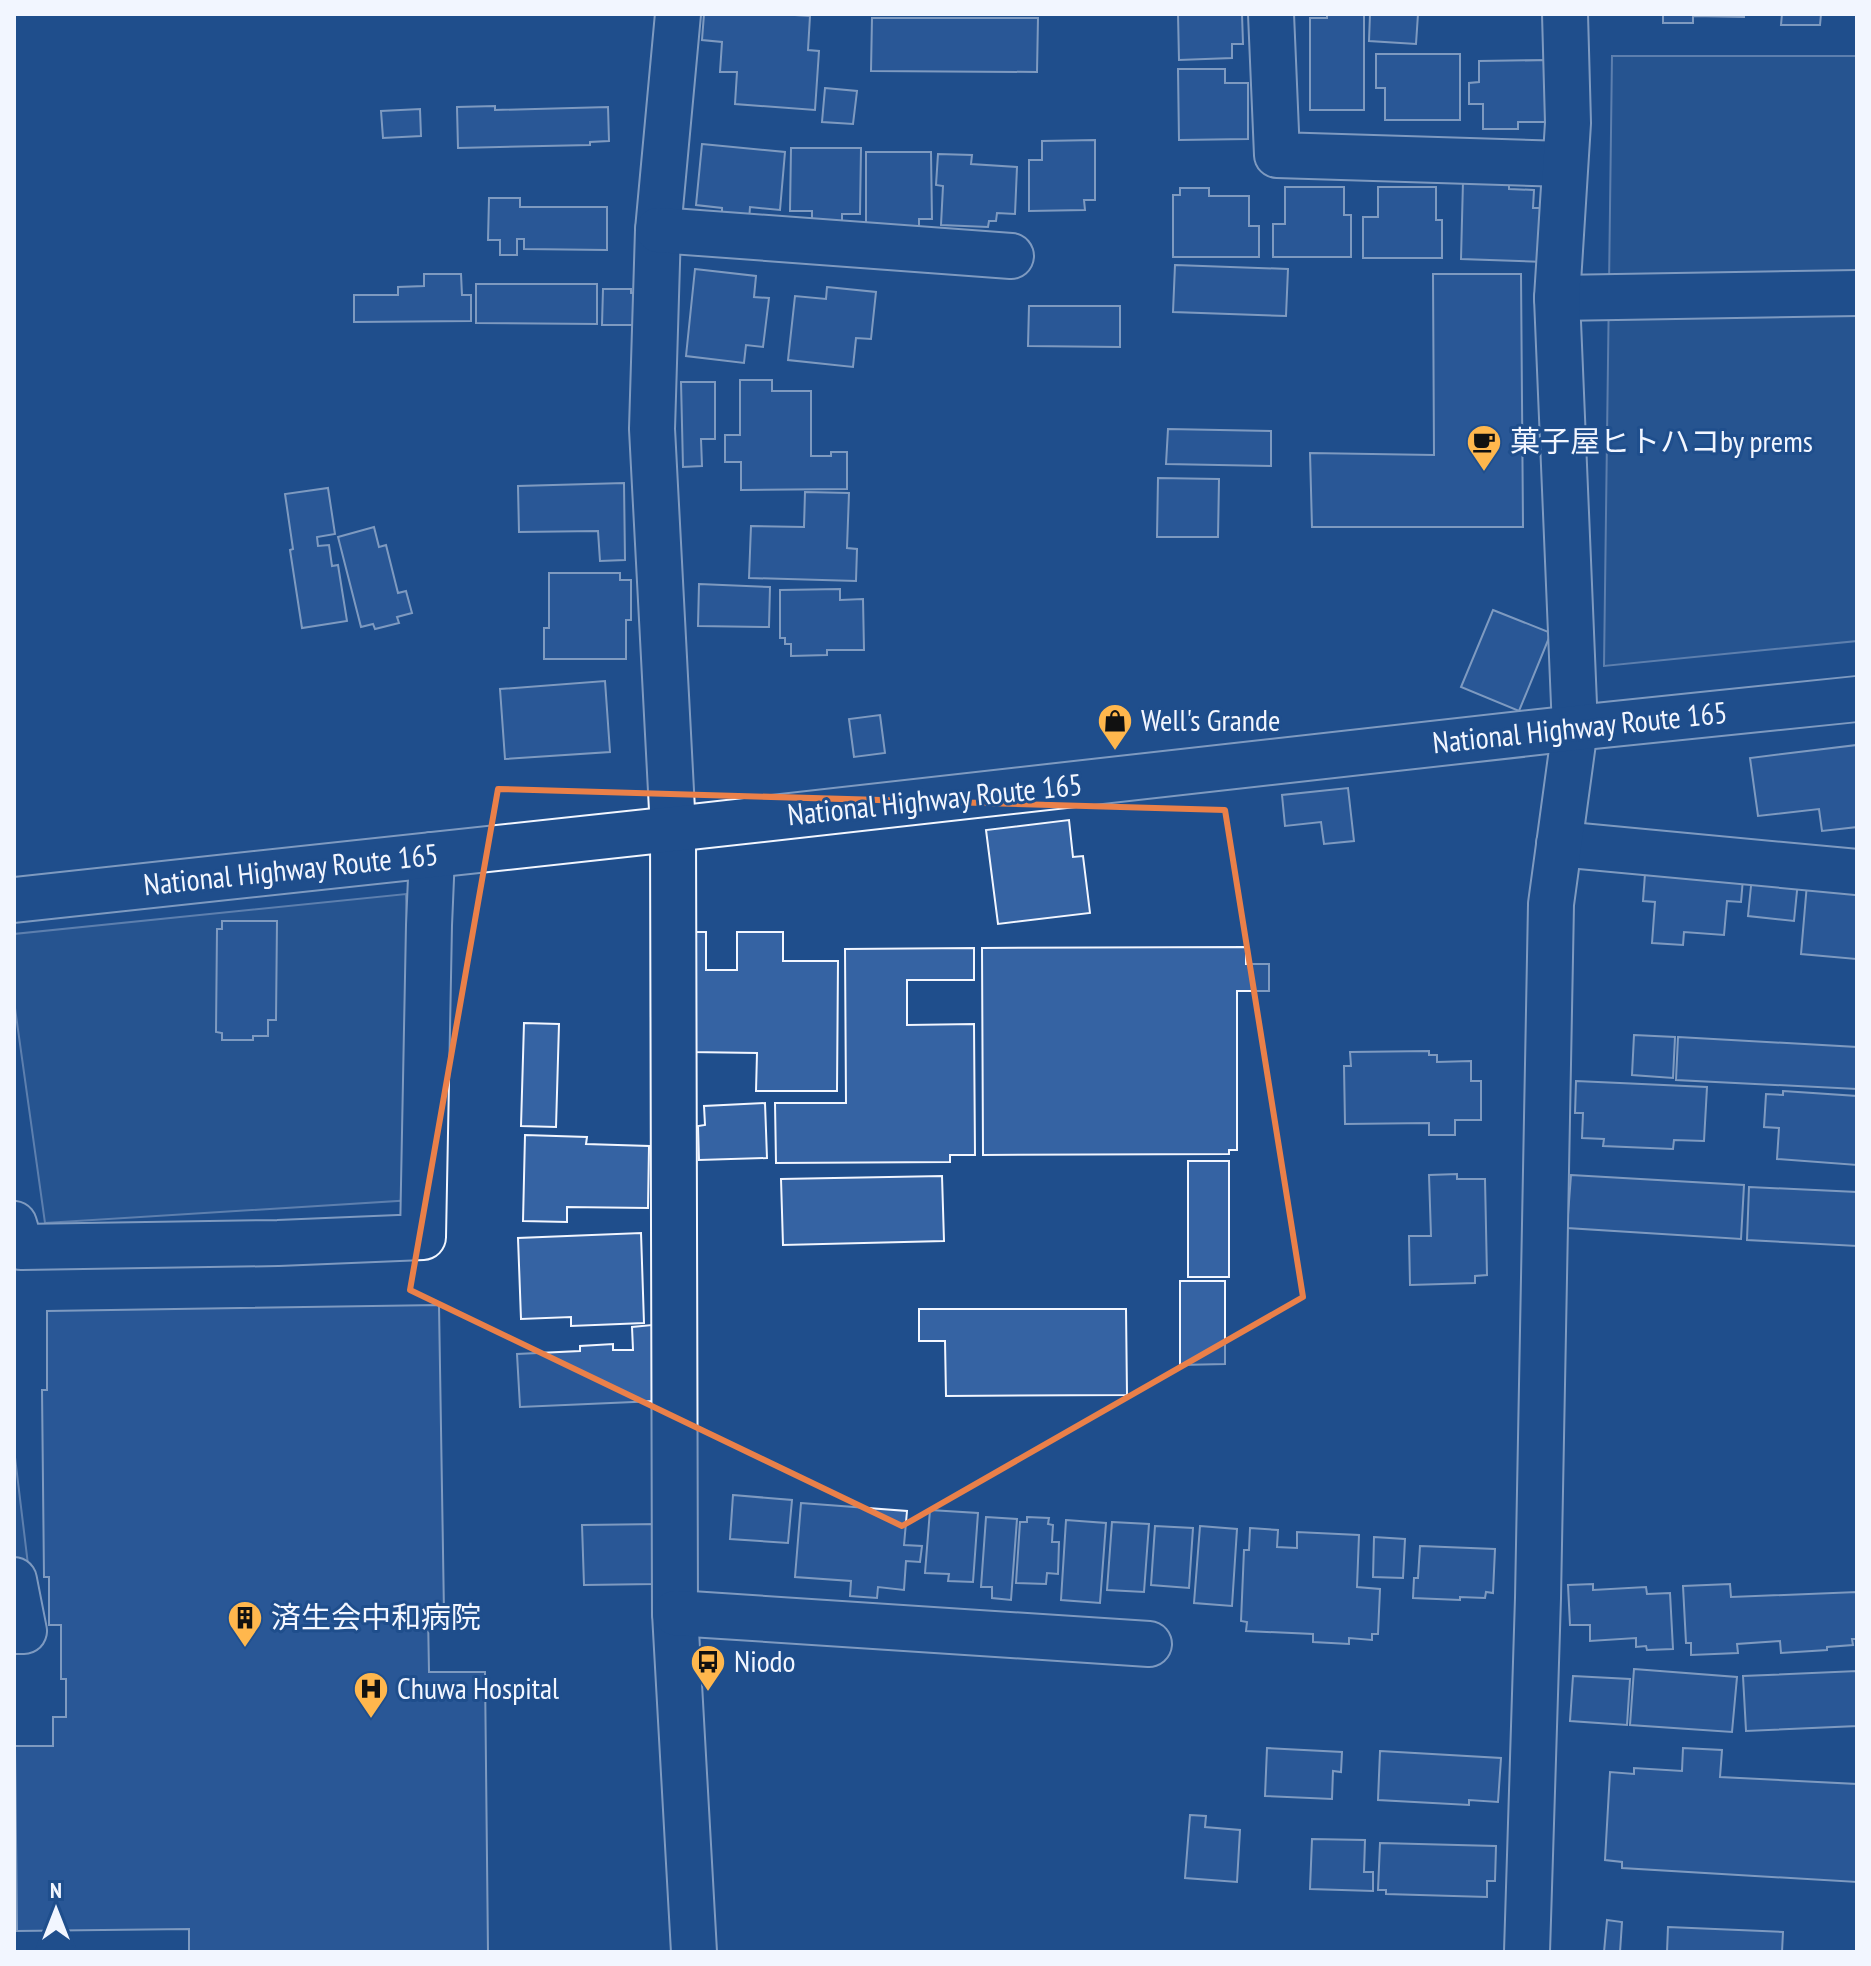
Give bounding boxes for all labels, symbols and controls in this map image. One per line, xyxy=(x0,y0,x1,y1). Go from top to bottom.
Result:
place label: 菓子屋ヒトハコby prems xyxy=(1510,421,1813,460)
cafe icon: 菓子屋ヒトハコby prems xyxy=(1465,423,1503,473)
street label: National Highway Route 165 xyxy=(1431,692,1729,761)
place label: Well's Grande xyxy=(1141,700,1280,739)
shop icon: Well's Grande xyxy=(1096,702,1134,752)
street label: National Highway Route 165 xyxy=(786,764,1084,833)
street label: National Highway Route 165 xyxy=(142,834,440,903)
place label: 済生会中和病院 xyxy=(271,1597,481,1636)
building icon: 済生会中和病院 xyxy=(226,1599,264,1649)
place label: Niodo xyxy=(734,1641,796,1680)
bus stop icon: Niodo xyxy=(689,1643,727,1693)
place label: Chuwa Hospital xyxy=(397,1668,559,1707)
hospital icon: Chuwa Hospital xyxy=(352,1670,390,1720)
north arrow xyxy=(16,1870,96,1950)
text: N xyxy=(50,1876,62,1904)

